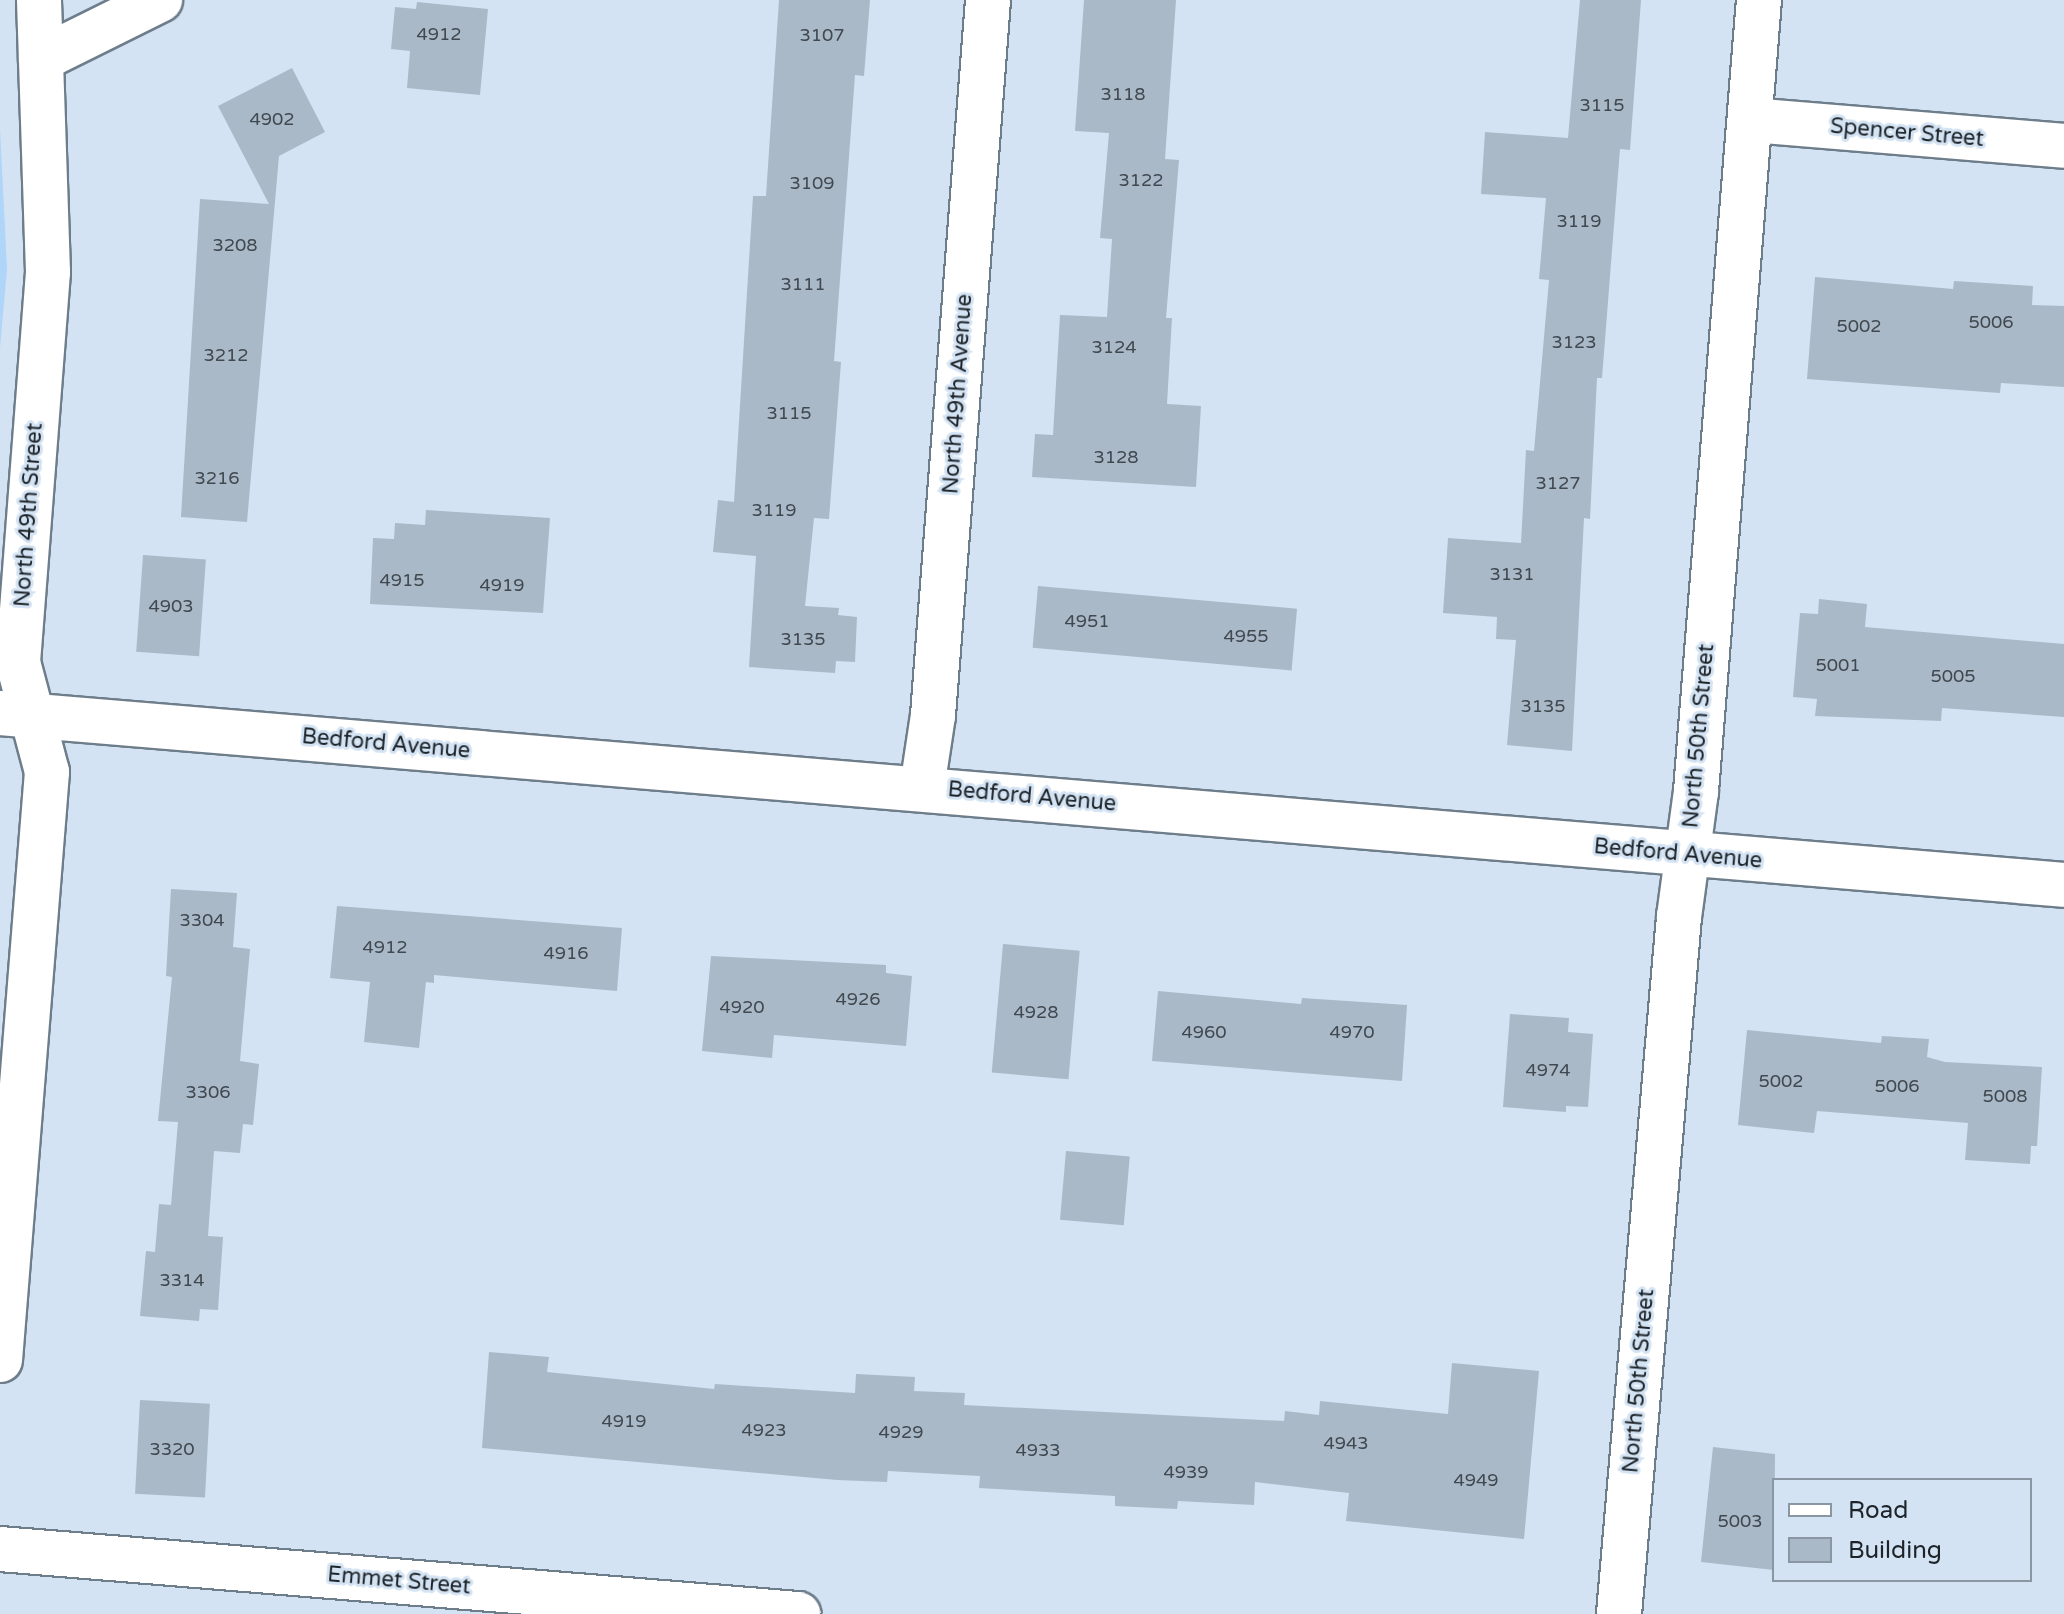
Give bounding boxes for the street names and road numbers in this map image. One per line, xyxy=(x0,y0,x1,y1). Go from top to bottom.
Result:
street label: Spencer Street xyxy=(1829,113,1985,153)
street label: North 49th Avenue xyxy=(938,293,978,495)
street label: North 49th Street xyxy=(9,422,49,608)
street label: North 50th Street xyxy=(1678,643,1720,829)
street label: Bedford Avenue xyxy=(301,723,471,765)
street label: Bedford Avenue xyxy=(947,776,1117,818)
street label: Bedford Avenue xyxy=(1593,833,1763,875)
street label: North 50th Street xyxy=(1618,1288,1660,1474)
street label: Emmet Street xyxy=(326,1562,472,1600)

